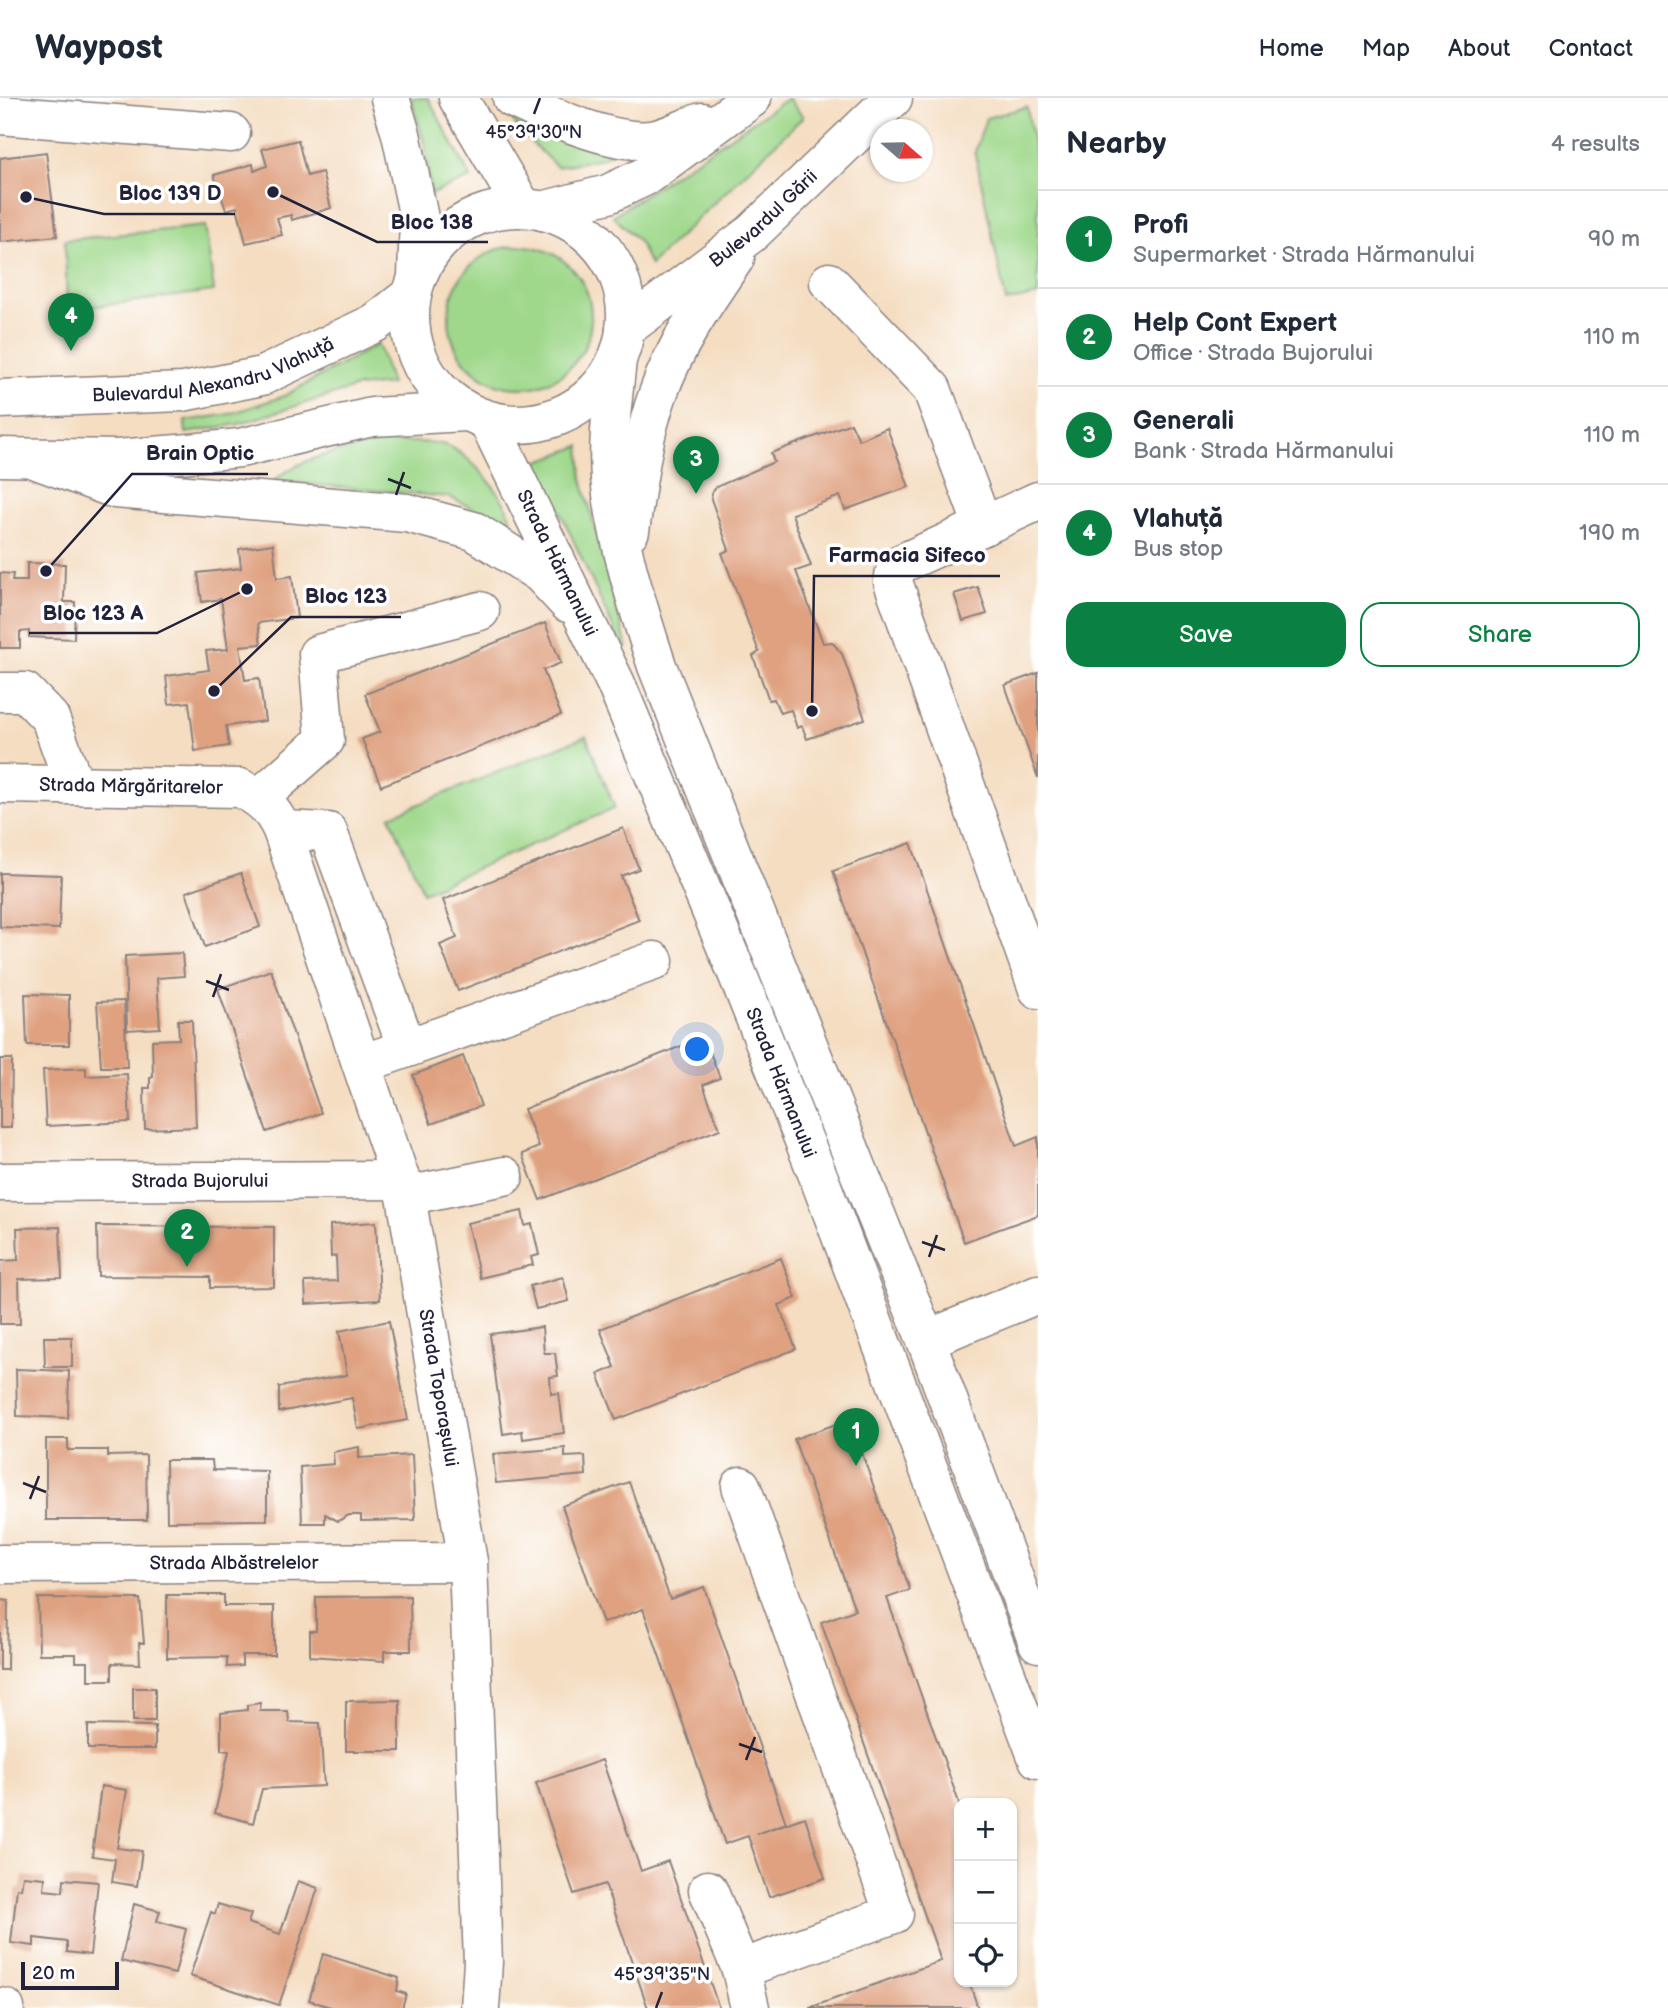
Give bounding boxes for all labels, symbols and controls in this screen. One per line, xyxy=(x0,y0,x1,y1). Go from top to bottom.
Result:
text: Waypost xyxy=(35,28,163,68)
text: Home xyxy=(1259,34,1324,63)
text: Map xyxy=(1362,34,1410,63)
text: About xyxy=(1448,34,1510,63)
text: Contact xyxy=(1548,34,1633,63)
north arrow xyxy=(870,119,933,182)
text: 45°39'30"N xyxy=(486,122,582,143)
text: Nearby xyxy=(1066,126,1166,162)
text: 4 results xyxy=(1551,130,1640,158)
street label: Bulevardul Gării xyxy=(705,165,822,273)
callout: Bloc 139 D xyxy=(104,172,235,214)
text: Bloc 139 D xyxy=(119,181,221,206)
callout: Bloc 138 xyxy=(377,200,488,242)
text: Bloc 138 xyxy=(391,210,473,235)
text: Profi xyxy=(1133,210,1189,241)
text: 1 xyxy=(1084,225,1094,253)
text: 90 m xyxy=(1588,225,1640,253)
text: Supermarket · Strada Hărmanului xyxy=(1133,241,1475,269)
pin: 4 xyxy=(48,293,94,351)
text: Help Cont Expert xyxy=(1133,308,1337,339)
text: 2 xyxy=(1082,323,1096,351)
text: 110 m xyxy=(1583,323,1640,351)
street label: Bulevardul Alexandru Vlahuță xyxy=(92,332,338,407)
text: Office · Strada Bujorului xyxy=(1133,339,1373,367)
text: Generali xyxy=(1133,406,1234,437)
text: 3 xyxy=(1082,421,1096,449)
text: 110 m xyxy=(1583,421,1640,449)
callout: Brain Optic xyxy=(132,432,268,474)
pin: 3 xyxy=(673,436,719,494)
text: Bank · Strada Hărmanului xyxy=(1133,437,1394,465)
text: Brain Optic xyxy=(146,441,254,466)
street label: Strada Hărmanului xyxy=(512,486,602,640)
text: Vlahuță xyxy=(1133,504,1223,535)
text: 4 xyxy=(1082,519,1096,547)
text: 190 m xyxy=(1579,519,1640,547)
callout: Farmacia Sifeco xyxy=(814,534,1000,576)
text: Bus stop xyxy=(1133,535,1223,563)
text: Farmacia Sifeco xyxy=(828,543,986,568)
callout: Bloc 123 xyxy=(291,575,401,617)
text: Bloc 123 xyxy=(305,584,387,609)
callout: Bloc 123 A xyxy=(29,591,157,633)
text: Bloc 123 A xyxy=(43,601,144,626)
button: Save xyxy=(1066,602,1346,667)
button: Share xyxy=(1360,602,1640,667)
street label: Strada Mărgăritarelor xyxy=(39,773,224,799)
street label: Strada Hărmanului xyxy=(741,1004,821,1161)
your location xyxy=(680,1032,714,1066)
street label: Strada Bujorului xyxy=(131,1169,269,1193)
pin: 2 xyxy=(164,1209,210,1267)
street label: Strada Toporașului xyxy=(414,1307,463,1468)
pin: 1 xyxy=(833,1408,879,1466)
street label: Strada Albăstrelelor xyxy=(150,1551,320,1575)
map controls xyxy=(954,1798,1017,1987)
button: + xyxy=(954,1798,1017,1861)
button: − xyxy=(954,1861,1017,1924)
button: locate xyxy=(954,1924,1017,1987)
scale bar xyxy=(21,1959,119,1991)
text: 20 m xyxy=(32,1962,75,1985)
text: 45°39'35"N xyxy=(614,1964,710,1985)

